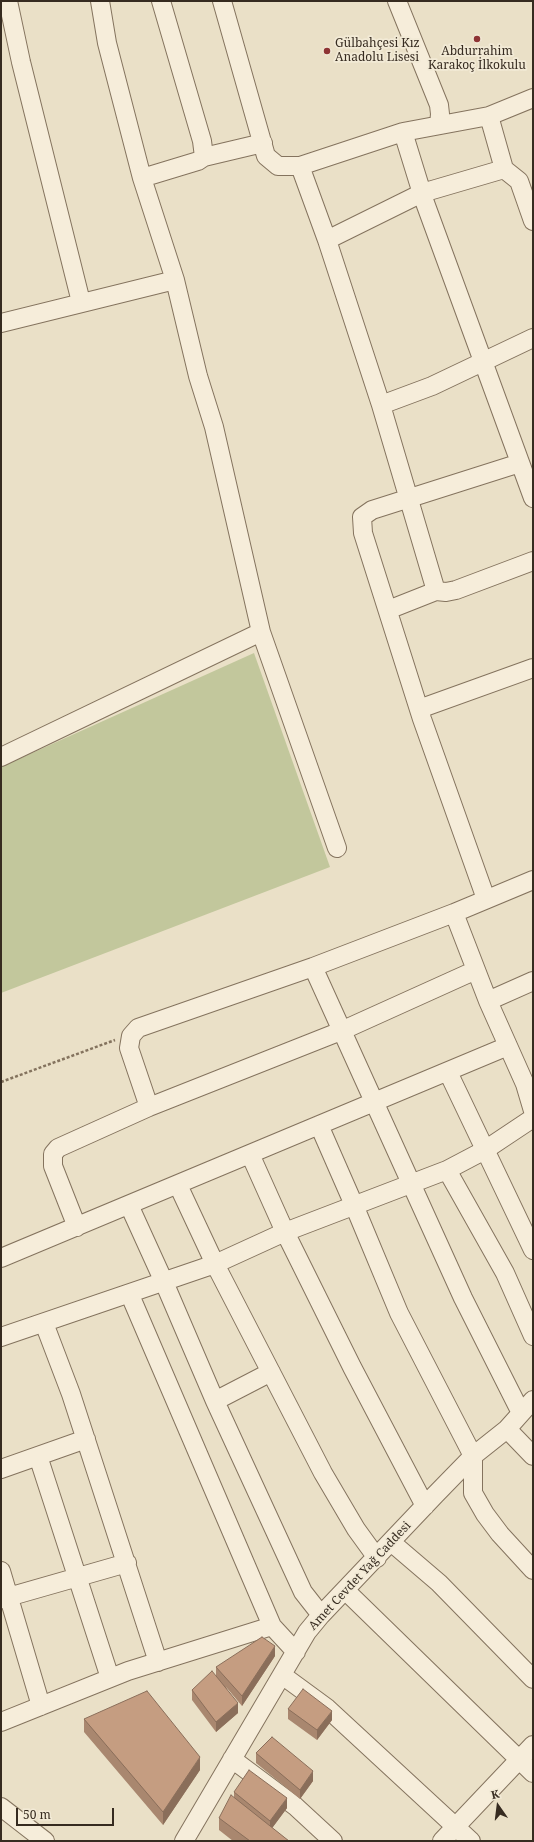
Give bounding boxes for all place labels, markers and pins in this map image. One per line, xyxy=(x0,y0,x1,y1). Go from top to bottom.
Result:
marker: Abdurrahim Karakoç İlkokulu xyxy=(472,34,482,44)
place label: Gülbahçesi Kız Anadolu Lisesi xyxy=(335,37,420,65)
place label: Abdurrahim Karakoç İlkokulu xyxy=(428,45,526,73)
marker: Gülbahçesi Kız Anadolu Lisesi xyxy=(322,46,332,56)

